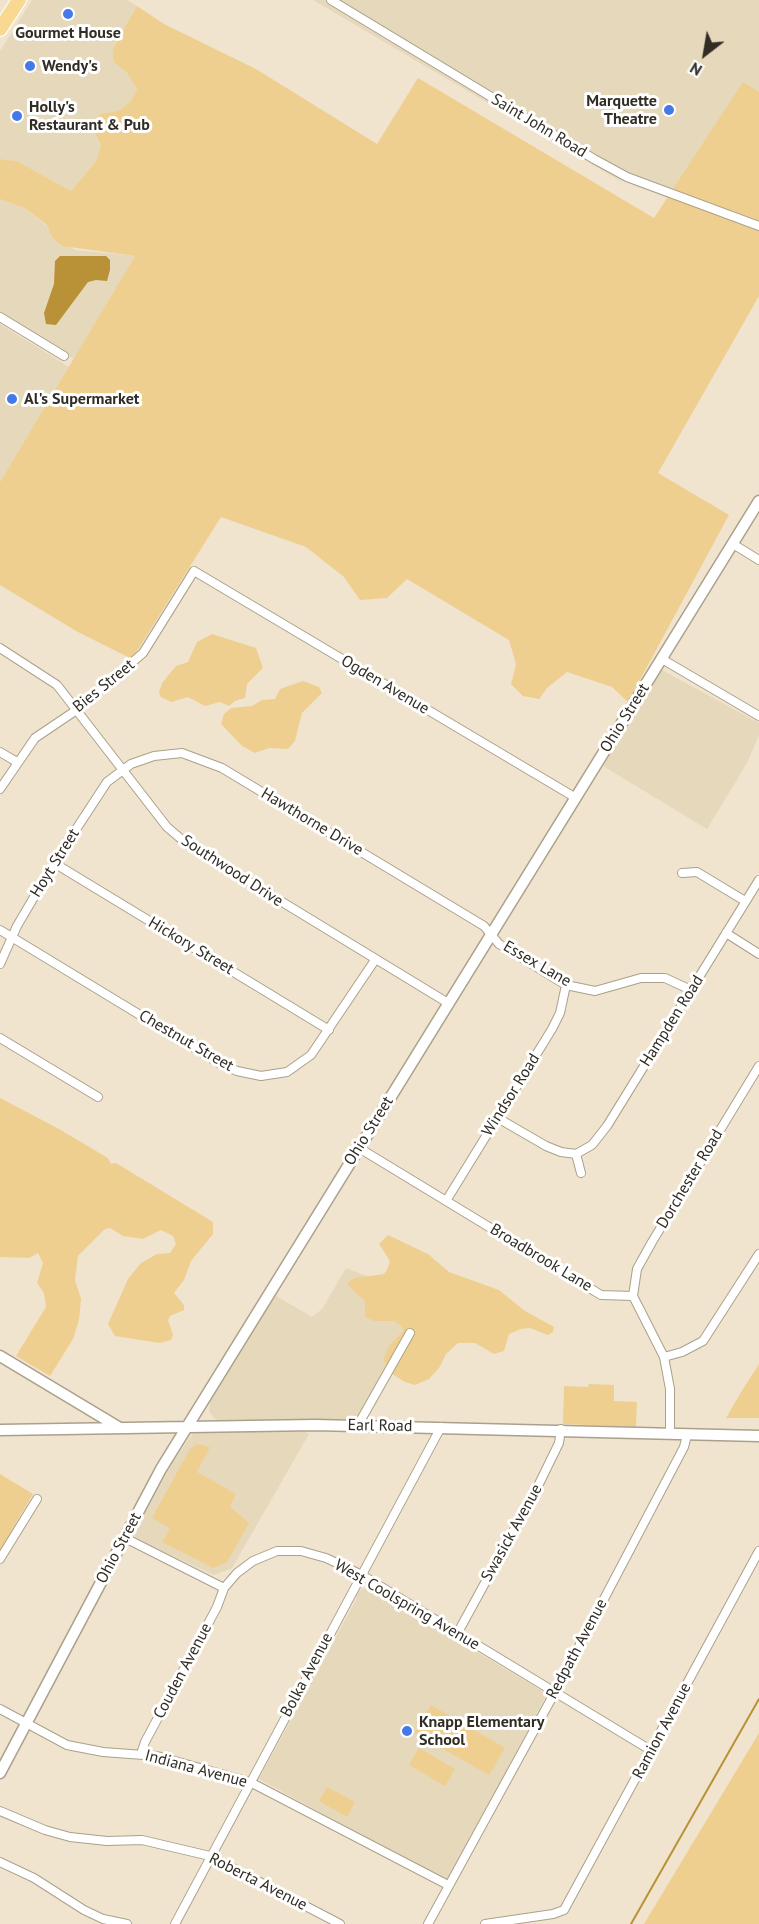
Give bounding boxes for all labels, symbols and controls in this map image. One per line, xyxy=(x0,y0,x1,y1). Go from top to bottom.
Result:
marker: Gourmet House xyxy=(61,7,75,21)
place label: Gourmet House xyxy=(15,23,121,43)
north arrow xyxy=(675,24,735,84)
place label: Wendy's xyxy=(42,56,98,76)
text: N xyxy=(686,58,705,81)
marker: Wendy's xyxy=(23,59,37,73)
street label: Saint John Road xyxy=(488,90,590,162)
place label: Marquette Theatre xyxy=(586,91,657,129)
place label: Holly's Restaurant & Pub xyxy=(29,97,150,135)
marker: Marquette Theatre xyxy=(662,103,676,117)
marker: Holly's Restaurant & Pub xyxy=(10,109,24,123)
place label: Al's Supermarket xyxy=(24,389,139,409)
marker: Al's Supermarket xyxy=(5,392,19,406)
street label: Ogden Avenue xyxy=(338,651,432,719)
street label: Bies Street xyxy=(69,655,139,717)
street label: Ohio Street xyxy=(596,680,654,756)
street label: Hawthorne Drive xyxy=(257,784,367,860)
street label: Hoyt Street xyxy=(26,825,84,901)
street label: Southwood Drive xyxy=(178,831,286,911)
street label: Hickory Street xyxy=(145,913,237,979)
street label: Essex Lane xyxy=(500,937,574,991)
street label: Hampden Road xyxy=(636,972,708,1070)
street label: Chestnut Street xyxy=(135,1006,237,1076)
street label: Windsor Road xyxy=(478,1050,544,1140)
street label: Ohio Street xyxy=(340,1093,398,1169)
street label: Dorchester Road xyxy=(653,1126,727,1232)
street label: Broadbrook Lane xyxy=(486,1220,596,1296)
street label: Earl Road xyxy=(347,1416,413,1436)
street label: Swasick Avenue xyxy=(477,1481,547,1585)
street label: Ohio Street xyxy=(92,1509,146,1587)
street label: West Coolspring Avenue xyxy=(331,1556,483,1654)
street label: Redpath Avenue xyxy=(543,1596,611,1702)
street label: Couden Avenue xyxy=(150,1620,216,1722)
street label: Bolka Avenue xyxy=(277,1630,337,1720)
street label: Ramion Avenue xyxy=(629,1680,695,1782)
place label: Knapp Elementary School xyxy=(419,1712,544,1750)
marker: Knapp Elementary School xyxy=(400,1724,414,1738)
street label: Indiana Avenue xyxy=(143,1746,249,1792)
street label: Roberta Avenue xyxy=(206,1849,310,1915)

